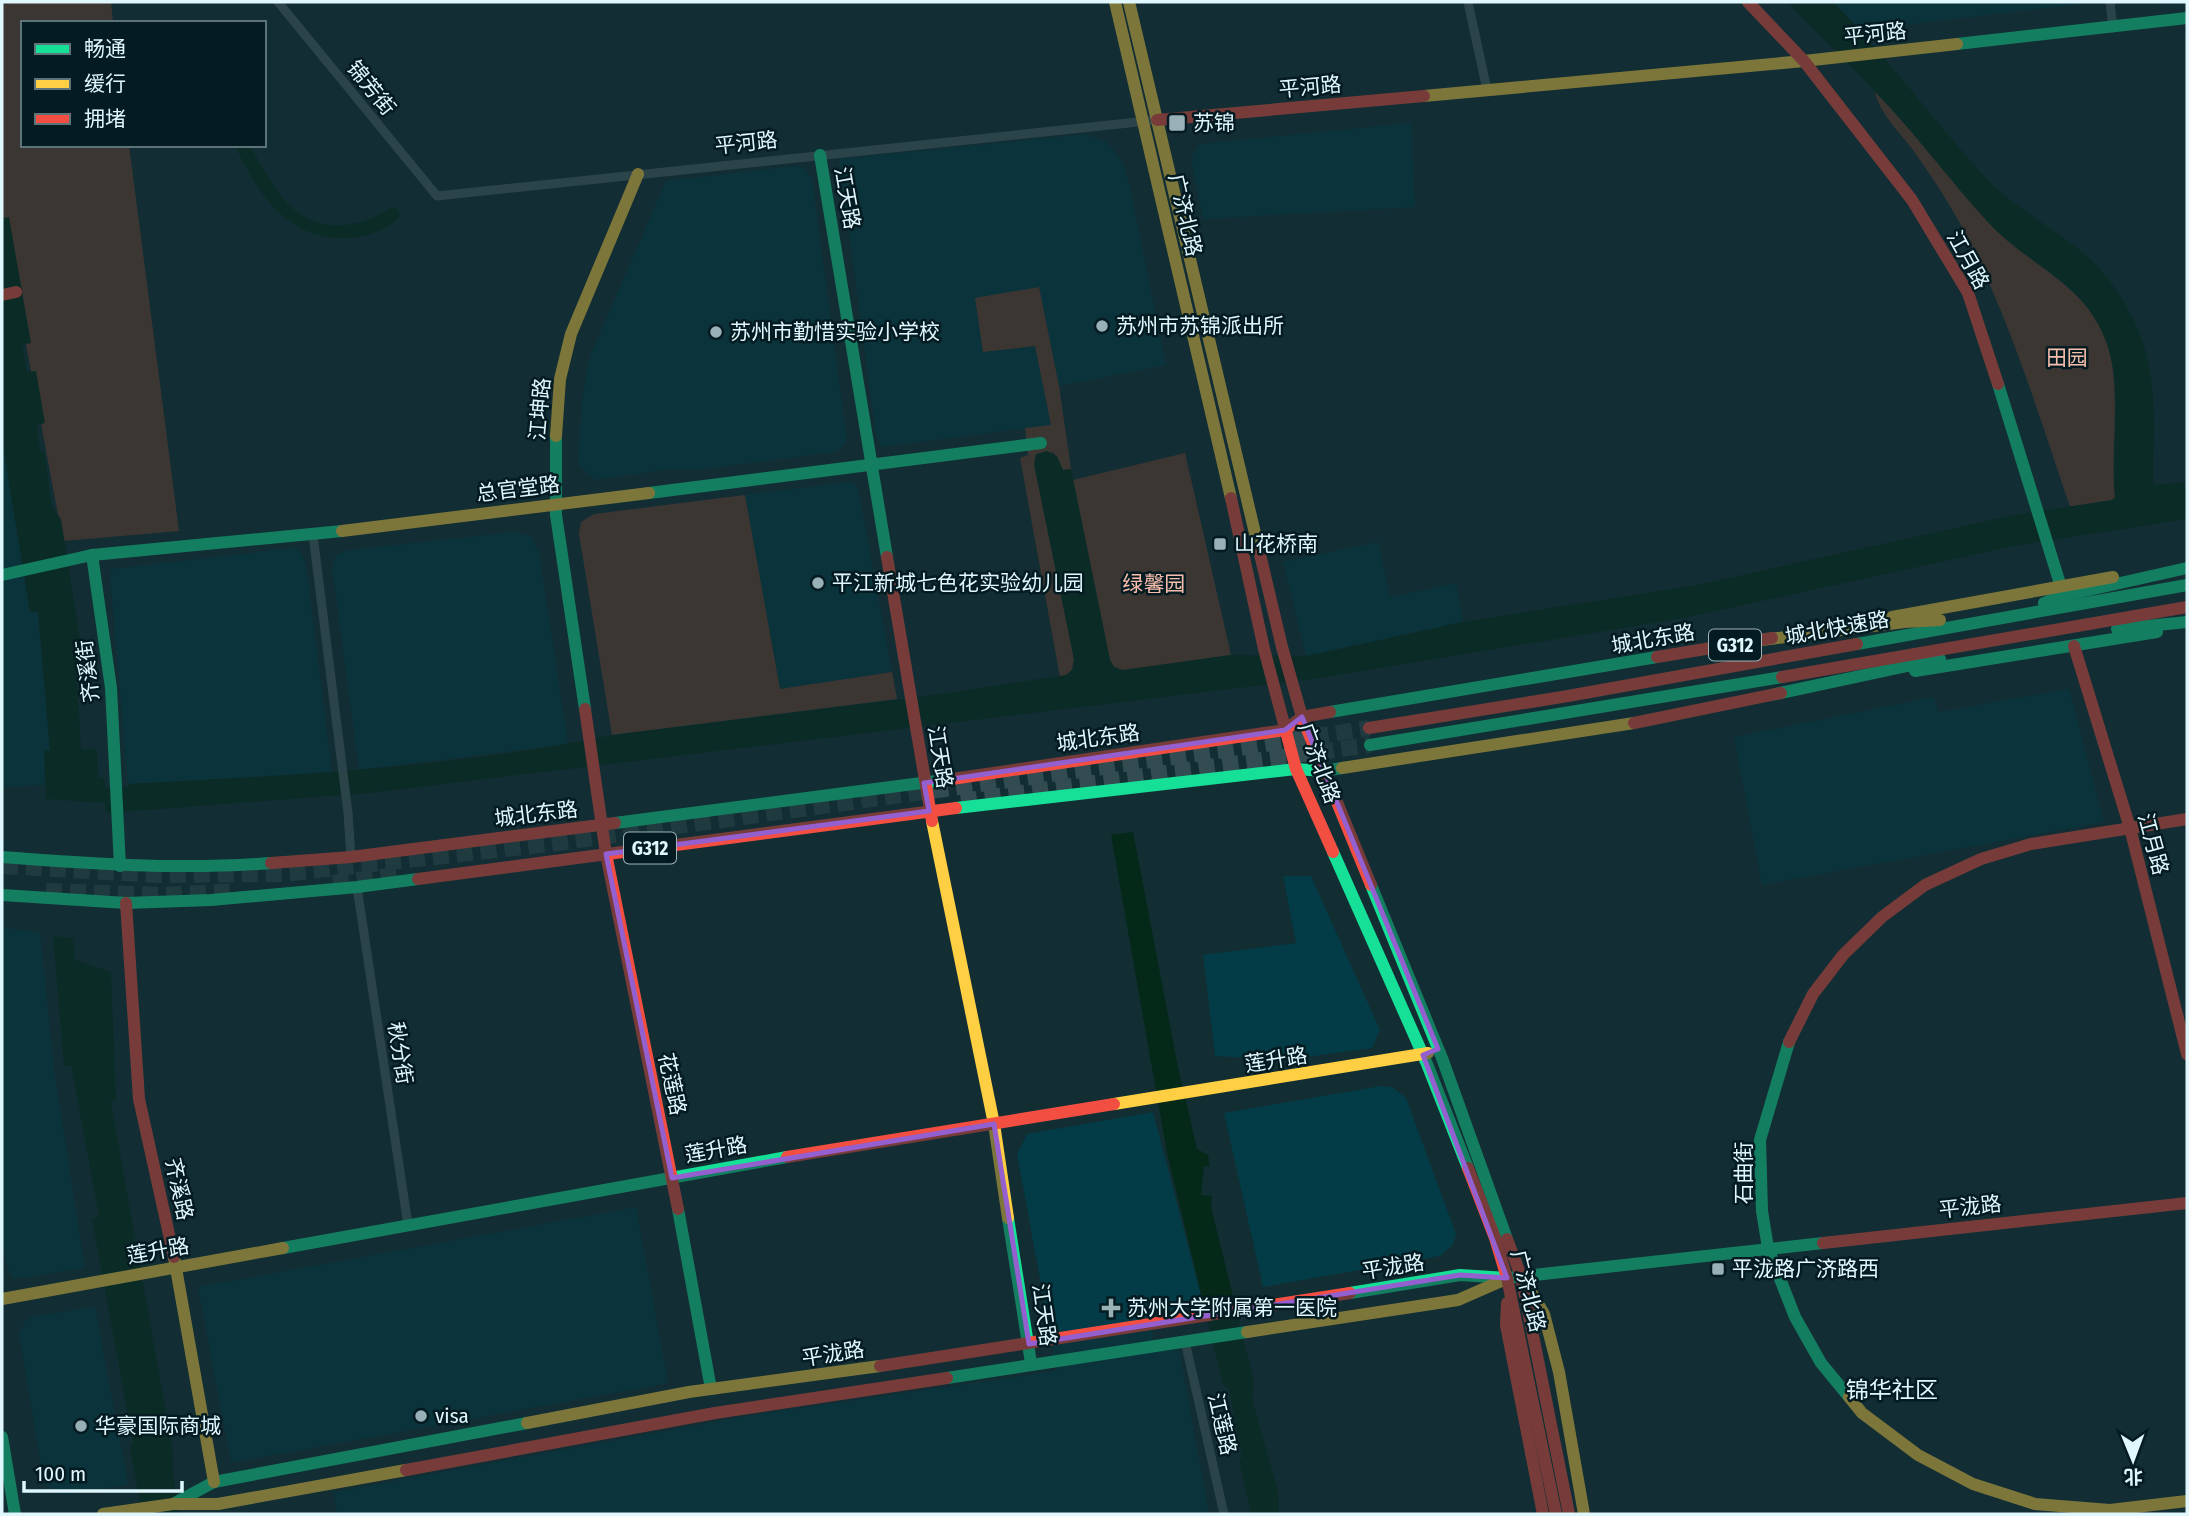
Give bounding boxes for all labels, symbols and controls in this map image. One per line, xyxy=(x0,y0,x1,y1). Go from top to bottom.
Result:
street label: 平河路 xyxy=(1842,18,1908,50)
legend xyxy=(21,21,266,147)
text: 畅通 xyxy=(84,36,126,62)
street label: 锦芳街 xyxy=(341,55,401,121)
text: 缓行 xyxy=(84,71,126,97)
street label: 平河路 xyxy=(1277,71,1343,103)
text: 拥堵 xyxy=(84,106,126,132)
place label: 苏锦 xyxy=(1193,110,1235,136)
marker: 苏锦 xyxy=(1167,113,1187,133)
street label: 平河路 xyxy=(713,127,779,159)
street label: 江天路 xyxy=(829,165,865,231)
street label: 广济北路 xyxy=(1163,171,1207,259)
street label: 江月路 xyxy=(1941,226,1995,294)
place label: 苏州市苏锦派出所 xyxy=(1116,313,1284,339)
marker: 苏州市苏锦派出所 xyxy=(1094,318,1110,334)
place label: 苏州市勤惜实验小学校 xyxy=(730,319,940,345)
marker: 苏州市勤惜实验小学校 xyxy=(708,324,724,340)
park label: 田园 xyxy=(2046,345,2088,371)
street label: 江坤路 xyxy=(524,376,556,442)
street label: 总官堂路 xyxy=(475,471,561,507)
place label: 山花桥南 xyxy=(1234,531,1318,557)
marker: 山花桥南 xyxy=(1212,536,1228,552)
place label: 平江新城七色花实验幼儿园 xyxy=(832,570,1084,596)
park label: 绿馨园 xyxy=(1123,571,1186,597)
marker: 平江新城七色花实验幼儿园 xyxy=(810,575,826,591)
street label: 城北快速路 xyxy=(1783,606,1891,650)
street label: 城北东路 xyxy=(1609,619,1697,659)
road number: G312 xyxy=(1709,630,1761,660)
street label: 齐溪街 xyxy=(71,638,105,704)
street label: 城北东路 xyxy=(1055,719,1141,757)
street label: 广济北路 xyxy=(1292,719,1346,807)
street label: 江天路 xyxy=(922,724,958,790)
street label: 城北东路 xyxy=(493,796,579,832)
street label: 江月路 xyxy=(2132,810,2174,878)
road number: G312 xyxy=(624,832,676,863)
street label: 秋分街 xyxy=(382,1020,418,1086)
street label: 莲升路 xyxy=(1243,1042,1309,1078)
street label: 花莲路 xyxy=(653,1050,691,1118)
street label: 莲升路 xyxy=(683,1132,749,1168)
street label: 石曲街 xyxy=(1731,1142,1757,1205)
street label: 齐溪路 xyxy=(160,1155,198,1223)
street label: 平泷路 xyxy=(1937,1191,2003,1223)
street label: 莲升路 xyxy=(125,1233,191,1269)
street label: 广济北路 xyxy=(1505,1247,1551,1335)
street label: 平泷路 xyxy=(1360,1249,1426,1285)
place label: 平泷路广济路西 xyxy=(1732,1256,1879,1282)
marker: 平泷路广济路西 xyxy=(1710,1261,1726,1277)
street label: 江天路 xyxy=(1027,1282,1061,1348)
place label: 苏州大学附属第一医院 xyxy=(1127,1295,1337,1321)
marker: 苏州大学附属第一医院 xyxy=(1101,1298,1121,1318)
street label: 平泷路 xyxy=(800,1336,866,1372)
district label: 锦华社区 xyxy=(1846,1376,1938,1404)
street label: 江莲路 xyxy=(1202,1390,1242,1458)
place label: visa xyxy=(435,1403,469,1429)
marker: visa xyxy=(413,1408,429,1424)
place label: 华豪国际商城 xyxy=(95,1413,221,1439)
marker: 华豪国际商城 xyxy=(73,1418,89,1434)
north arrow xyxy=(2098,1425,2168,1495)
scale bar xyxy=(24,1450,182,1494)
text: 100 m xyxy=(35,1461,86,1487)
text: 北 xyxy=(2124,1465,2143,1488)

